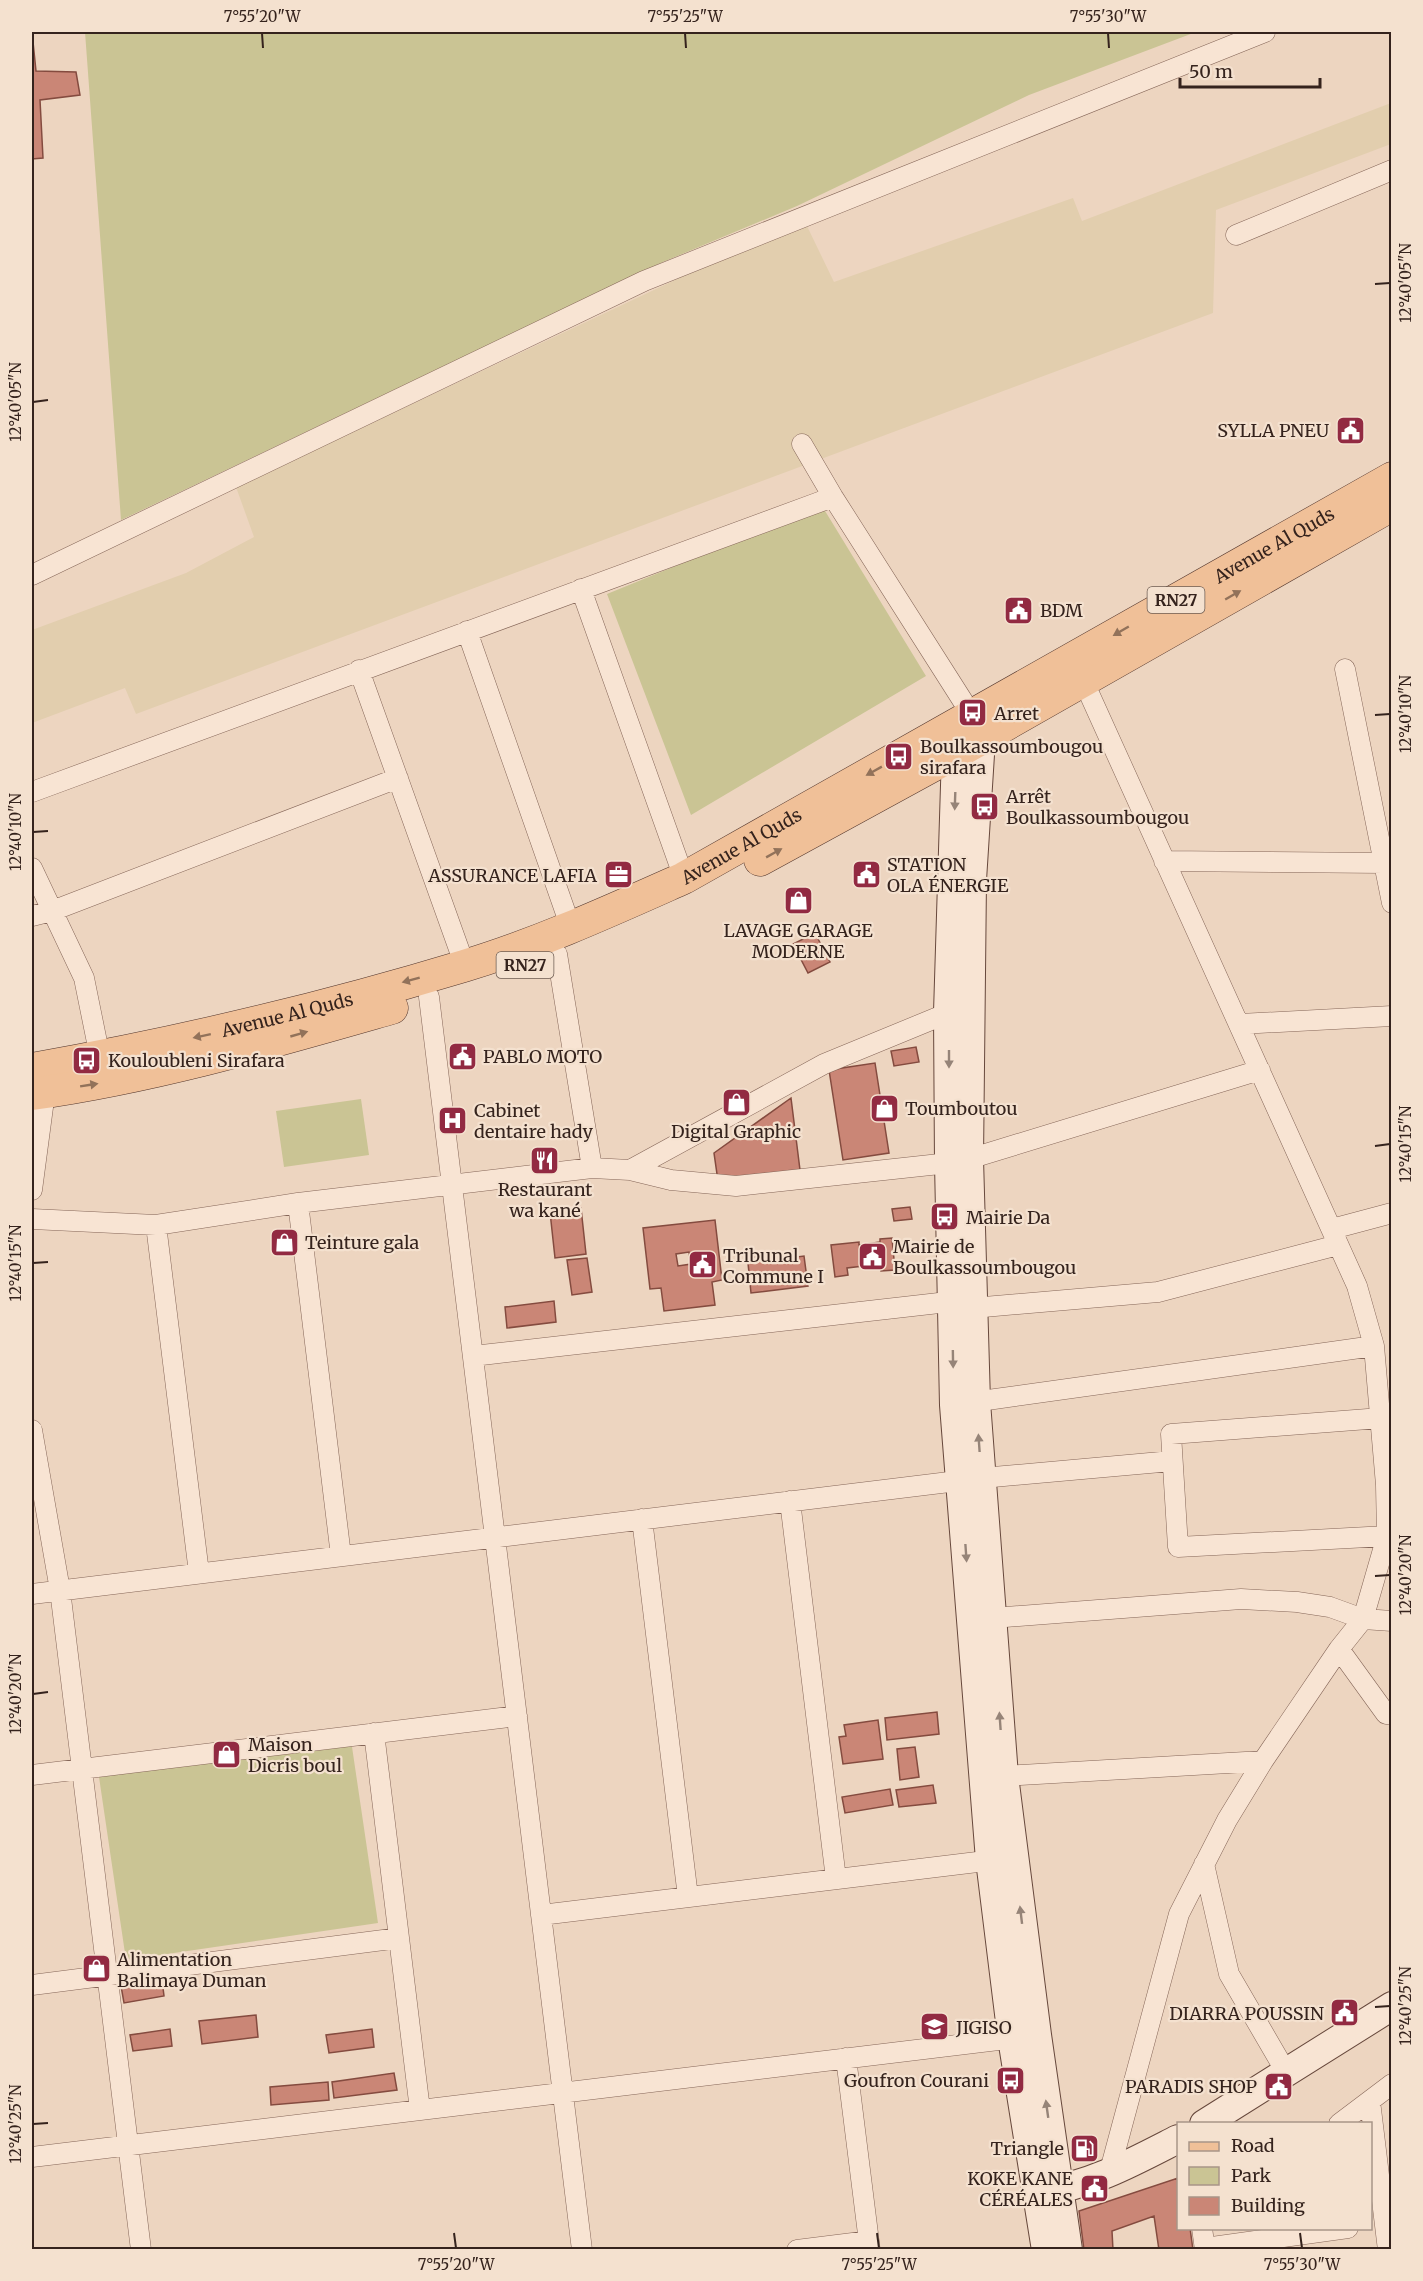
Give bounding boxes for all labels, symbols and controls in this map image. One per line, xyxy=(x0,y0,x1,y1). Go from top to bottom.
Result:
text: 7°55'20"W xyxy=(224,7,301,26)
text: 7°55'25"W xyxy=(647,7,724,26)
text: 7°55'30"W xyxy=(1070,7,1147,26)
scale bar xyxy=(1180,51,1320,89)
text: 50 m xyxy=(1189,60,1233,83)
text: 12°40'05"N xyxy=(1396,243,1415,323)
text: 12°40'05"N xyxy=(6,362,25,442)
public building icon: SYLLA PNEU xyxy=(1334,414,1366,446)
place label: SYLLA PNEU xyxy=(1217,419,1330,442)
street label: Avenue Al Quds xyxy=(1209,502,1338,588)
road number: RN27 xyxy=(1148,587,1204,613)
one-way arrow xyxy=(1224,591,1241,601)
public building icon: BDM xyxy=(1003,594,1035,626)
place label: BDM xyxy=(1040,599,1083,622)
one-way arrow xyxy=(1112,626,1129,636)
text: 12°40'10"N xyxy=(1396,675,1415,753)
bus stop icon: Arret xyxy=(957,697,989,729)
place label: Arret xyxy=(993,702,1039,725)
place label: Boulkassoumbougou sirafara xyxy=(920,735,1103,779)
bus stop icon: Boulkassoumbougou sirafara xyxy=(883,740,915,772)
one-way arrow xyxy=(866,766,882,777)
place label: Arrêt Boulkassoumbougou xyxy=(1005,785,1189,829)
bus stop icon: Arrêt Boulkassoumbougou xyxy=(969,790,1001,822)
one-way arrow xyxy=(950,792,959,811)
text: 12°40'10"N xyxy=(6,793,25,871)
street label: Avenue Al Quds xyxy=(676,803,805,889)
one-way arrow xyxy=(766,848,783,858)
place label: STATION OLA ÉNERGIE xyxy=(887,853,1009,897)
public building icon: STATION OLA ÉNERGIE xyxy=(850,858,882,890)
office icon: ASSURANCE LAFIA xyxy=(602,859,634,891)
place label: ASSURANCE LAFIA xyxy=(427,864,597,887)
shop icon: LAVAGE GARAGE MODERNE xyxy=(782,885,814,917)
place label: LAVAGE GARAGE MODERNE xyxy=(723,919,873,963)
road number: RN27 xyxy=(496,952,554,978)
one-way arrow xyxy=(402,976,420,986)
street label: Avenue Al Quds xyxy=(218,987,356,1042)
one-way arrow xyxy=(290,1029,308,1039)
one-way arrow xyxy=(193,1031,211,1041)
public building icon: PABLO MOTO xyxy=(446,1040,478,1072)
bus stop icon: Kouloubleni Sirafara xyxy=(71,1044,103,1076)
place label: PABLO MOTO xyxy=(483,1045,602,1068)
place label: Kouloubleni Sirafara xyxy=(108,1049,285,1072)
one-way arrow xyxy=(944,1049,953,1068)
one-way arrow xyxy=(80,1080,99,1089)
shop icon: Digital Graphic xyxy=(720,1086,752,1118)
shop icon: Toumboutou xyxy=(868,1092,900,1124)
place label: Toumboutou xyxy=(905,1097,1018,1120)
place label: Cabinet dentaire hady xyxy=(474,1099,593,1143)
hospital icon: Cabinet dentaire hady xyxy=(437,1104,469,1136)
text: 12°40'15"N xyxy=(1396,1105,1415,1182)
place label: Digital Graphic xyxy=(671,1120,801,1143)
restaurant icon: Restaurant wa kané xyxy=(529,1144,561,1176)
place label: Restaurant wa kané xyxy=(498,1178,592,1222)
bus stop icon: Mairie Da xyxy=(929,1201,961,1233)
place label: Mairie Da xyxy=(966,1206,1051,1229)
text: 12°40'15"N xyxy=(6,1224,25,1301)
shop icon: Teinture gala xyxy=(268,1226,300,1258)
place label: Teinture gala xyxy=(305,1231,420,1254)
place label: Mairie de Boulkassoumbougou xyxy=(893,1235,1076,1279)
public building icon: Mairie de Boulkassoumbougou xyxy=(856,1240,888,1272)
place label: Tribunal Commune I xyxy=(723,1244,824,1288)
public building icon: Tribunal Commune I xyxy=(686,1249,718,1281)
one-way arrow xyxy=(949,1349,958,1368)
one-way arrow xyxy=(974,1434,984,1453)
text: 12°40'20"N xyxy=(1396,1534,1415,1615)
one-way arrow xyxy=(961,1544,971,1563)
text: 12°40'20"N xyxy=(6,1653,25,1734)
one-way arrow xyxy=(995,1712,1005,1731)
place label: Maison Dicris boul xyxy=(248,1733,342,1777)
shop icon: Maison Dicris boul xyxy=(211,1738,243,1770)
one-way arrow xyxy=(1017,1906,1026,1925)
place label: Alimentation Balimaya Duman xyxy=(116,1948,267,1992)
shop icon: Alimentation Balimaya Duman xyxy=(80,1953,112,1985)
text: 12°40'25"N xyxy=(1396,1966,1415,2046)
public building icon: DIARRA POUSSIN xyxy=(1329,1997,1361,2029)
place label: DIARRA POUSSIN xyxy=(1169,2002,1324,2025)
school or university icon: JIGISO xyxy=(919,2011,951,2043)
place label: JIGISO xyxy=(955,2016,1012,2039)
bus stop icon: Goufron Courani xyxy=(994,2064,1026,2096)
place label: Goufron Courani xyxy=(844,2069,989,2092)
public building icon: PARADIS SHOP xyxy=(1262,2070,1294,2102)
place label: PARADIS SHOP xyxy=(1125,2075,1257,2098)
text: 12°40'25"N xyxy=(6,2084,25,2164)
one-way arrow xyxy=(1043,2099,1052,2118)
legend xyxy=(1177,2122,1372,2230)
fuel station icon: Triangle xyxy=(1069,2132,1101,2164)
text: Road xyxy=(1231,2134,1275,2157)
place label: Triangle xyxy=(990,2137,1064,2160)
text: Park xyxy=(1231,2164,1272,2187)
place label: KOKE KANE CÉRÉALES xyxy=(967,2167,1074,2211)
public building icon: KOKE KANE CÉRÉALES xyxy=(1078,2172,1110,2204)
text: Building xyxy=(1231,2194,1305,2217)
text: 7°55'20"W xyxy=(418,2255,495,2274)
text: 7°55'25"W xyxy=(841,2255,918,2274)
text: 7°55'30"W xyxy=(1264,2255,1341,2274)

